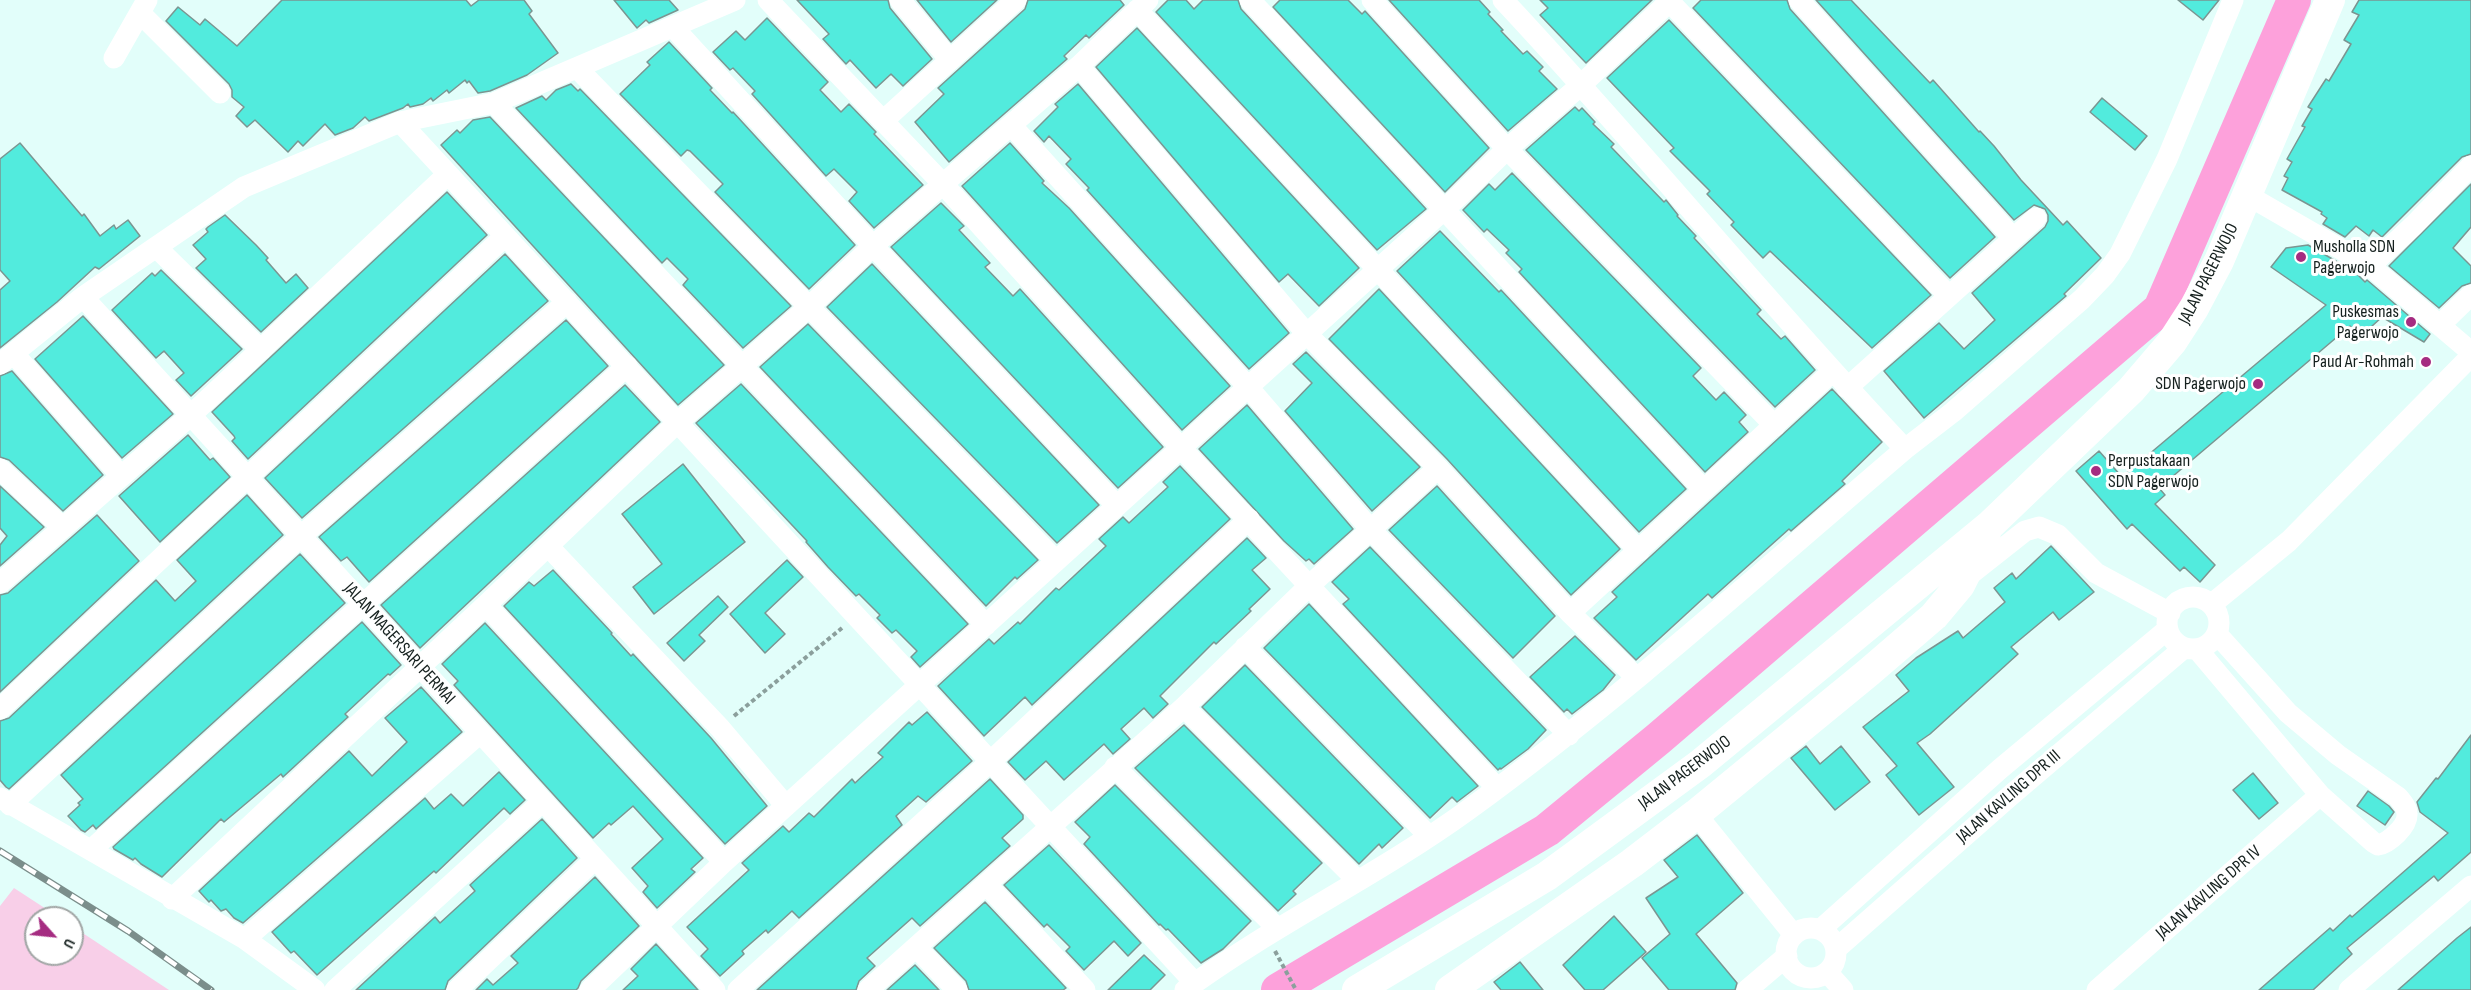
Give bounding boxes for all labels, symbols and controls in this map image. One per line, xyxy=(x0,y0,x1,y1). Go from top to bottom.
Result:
street label: JALAN PAGERWOJO xyxy=(2174,220,2244,328)
place label: Musholla SDN Pagerwojo xyxy=(2313,236,2395,278)
marker: Musholla SDN Pagerwojo xyxy=(2294,250,2308,264)
place label: Puskesmas Pagerwojo xyxy=(2332,301,2399,344)
marker: Puskesmas Pagerwojo xyxy=(2404,315,2418,329)
place label: Paud Ar-Rohmah xyxy=(2313,351,2414,373)
marker: Paud Ar-Rohmah xyxy=(2419,355,2433,369)
place label: SDN Pagerwojo xyxy=(2155,373,2246,395)
marker: SDN Pagerwojo xyxy=(2251,377,2265,391)
place label: Perpustakaan SDN Pagerwojo xyxy=(2108,450,2199,492)
marker: Perpustakaan SDN Pagerwojo xyxy=(2089,464,2103,478)
street label: JALAN MAGERSARI PERMAI xyxy=(339,579,459,709)
street label: JALAN PAGERWOJO xyxy=(1634,731,1736,815)
street label: JALAN KAVLING DPR III xyxy=(1952,746,2066,848)
street label: JALAN KAVLING DPR IV xyxy=(2152,841,2266,945)
north arrow xyxy=(24,906,84,966)
text: U xyxy=(58,935,79,952)

